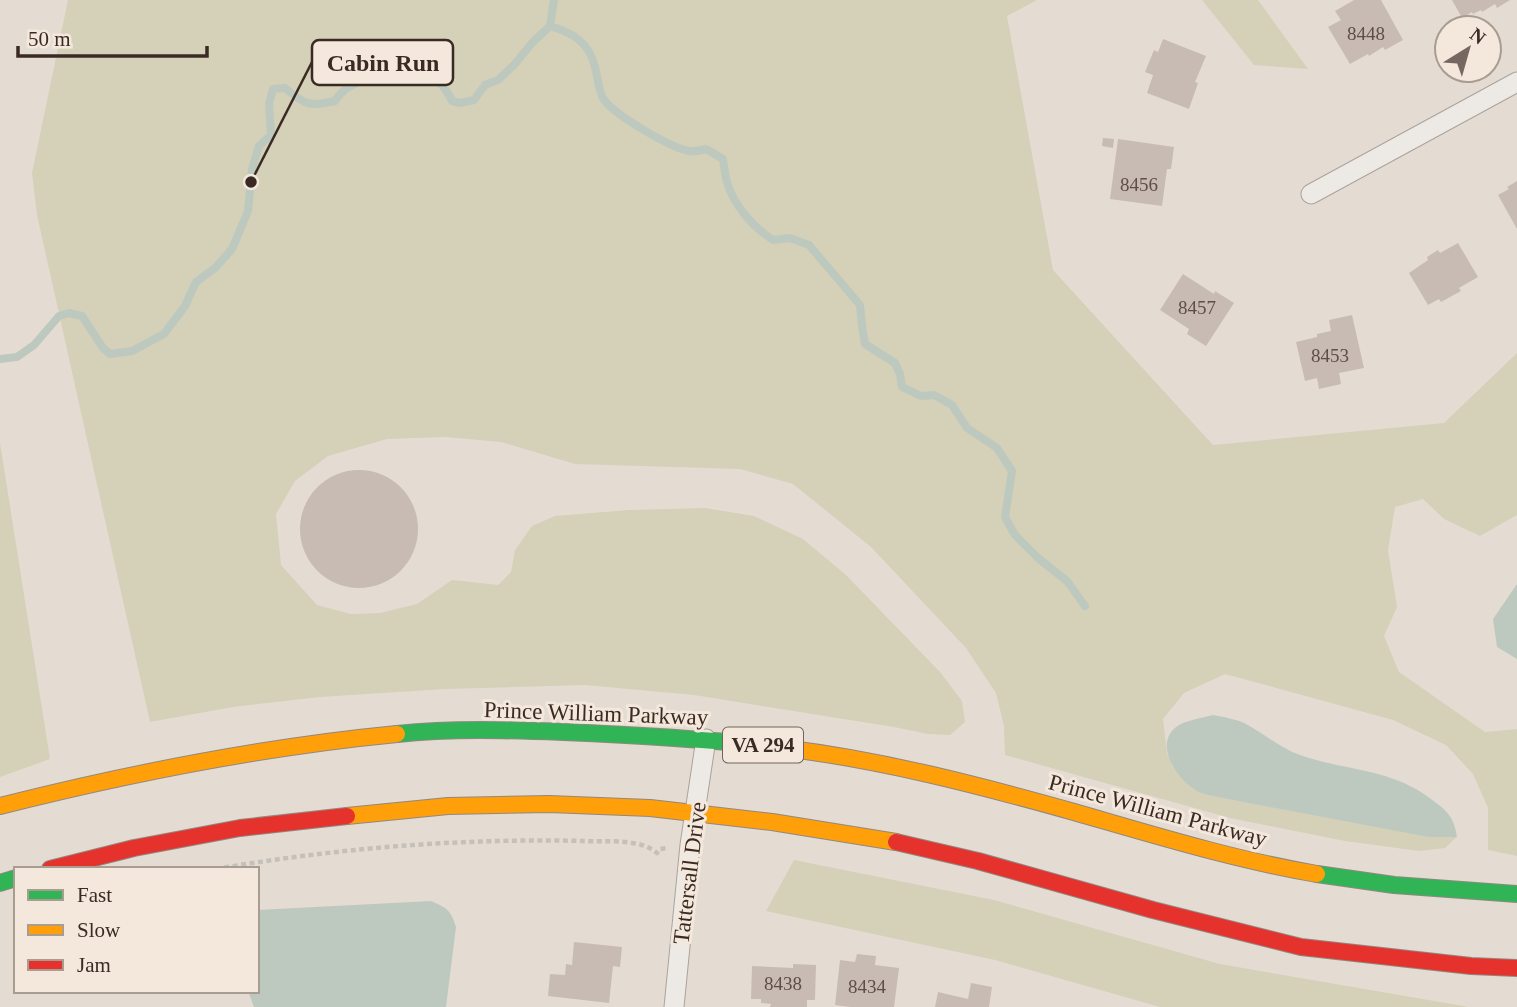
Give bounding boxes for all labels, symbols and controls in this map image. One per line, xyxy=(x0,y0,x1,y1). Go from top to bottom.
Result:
scale bar xyxy=(18,14,206,58)
north arrow xyxy=(1433,14,1503,84)
house number: 8448 xyxy=(1347,23,1385,44)
text: N xyxy=(1466,23,1490,49)
text: 50 m xyxy=(28,27,71,51)
callout: Cabin Run xyxy=(312,40,453,85)
text: Cabin Run xyxy=(327,50,439,76)
house number: 8456 xyxy=(1120,174,1158,195)
house number: 8457 xyxy=(1178,297,1216,318)
house number: 8453 xyxy=(1311,345,1349,366)
street label: Prince William Parkway xyxy=(483,697,709,730)
road number: VA 294 xyxy=(723,728,803,762)
street label: Prince William Parkway xyxy=(1046,769,1270,852)
street label: Tattersall Drive xyxy=(668,800,711,946)
legend xyxy=(14,867,259,993)
text: Fast xyxy=(77,883,112,907)
text: Slow xyxy=(77,918,121,942)
text: Jam xyxy=(77,953,111,977)
house number: 8438 xyxy=(764,973,802,994)
house number: 8434 xyxy=(848,976,887,997)

